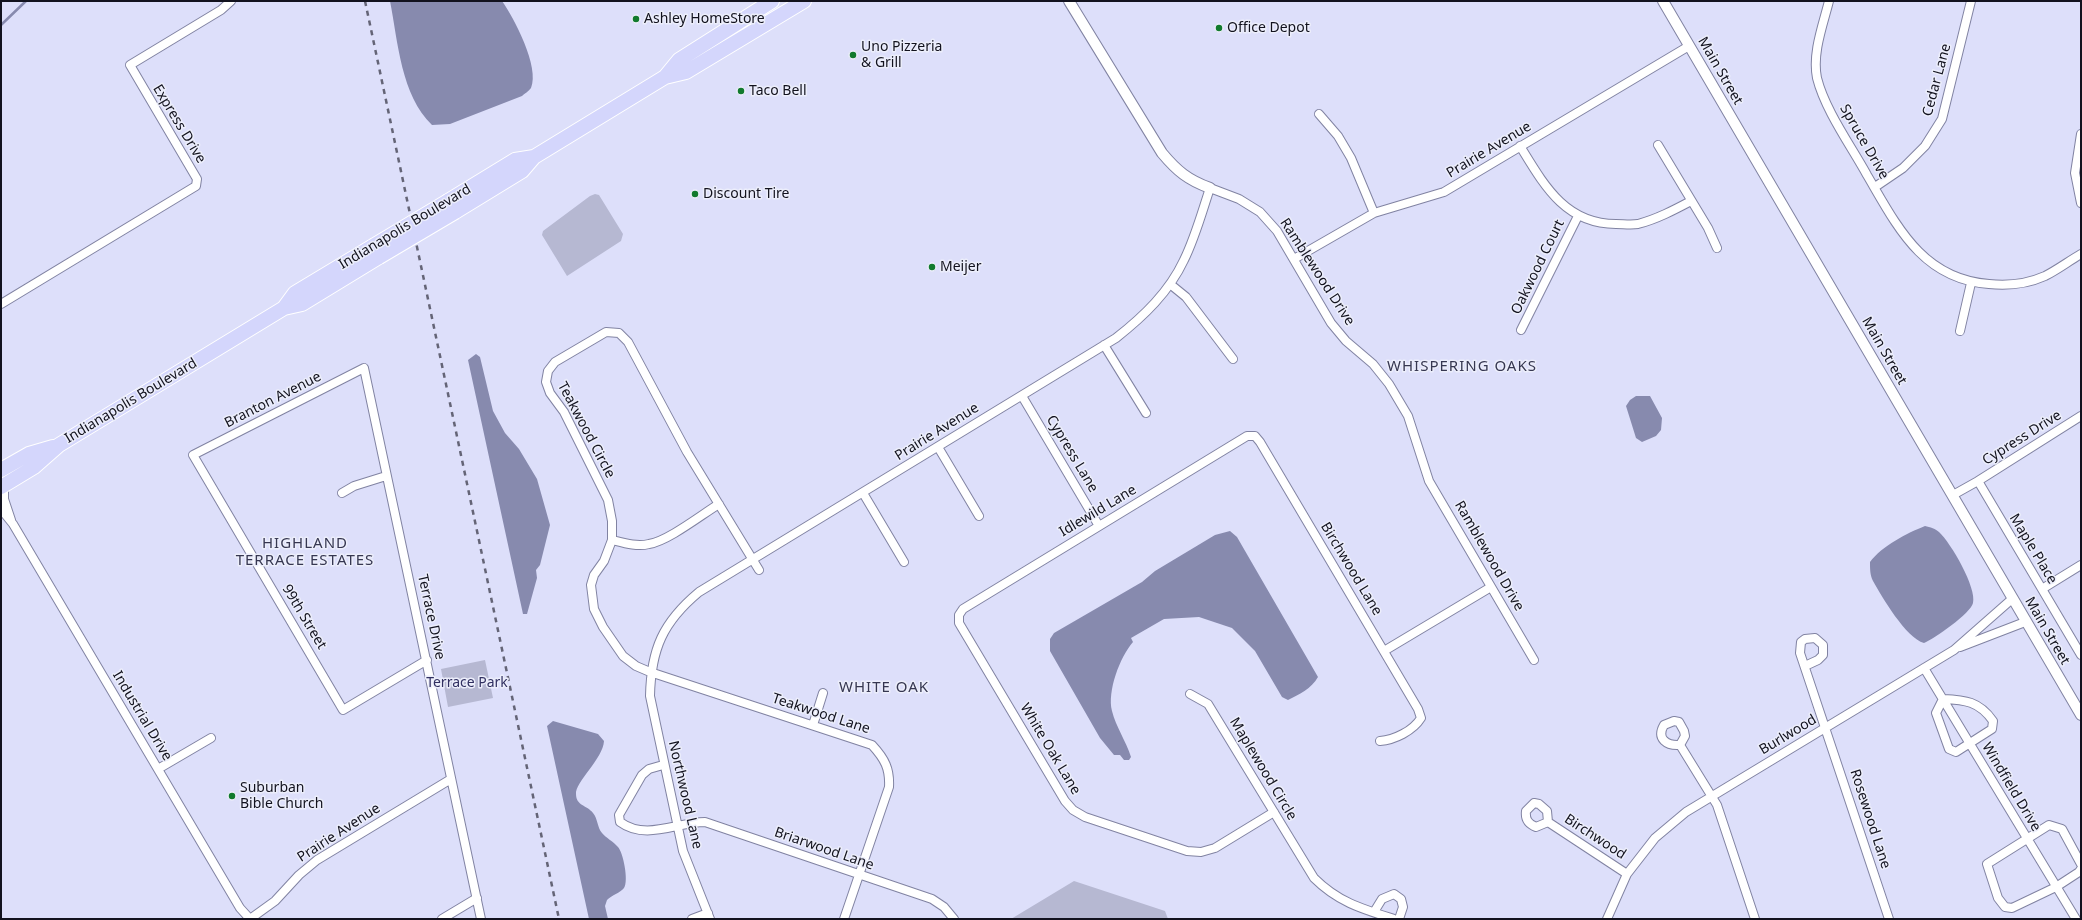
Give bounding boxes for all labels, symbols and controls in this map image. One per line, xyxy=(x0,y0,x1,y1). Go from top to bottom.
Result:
place label: Ashley HomeStore xyxy=(644,11,765,27)
marker: Ashley HomeStore xyxy=(631,14,641,24)
place label: Office Depot xyxy=(1227,20,1310,36)
marker: Office Depot xyxy=(1214,23,1224,33)
street label: Main Street xyxy=(1694,34,1746,108)
place label: Uno Pizzeria & Grill xyxy=(861,39,942,72)
street label: Cedar Lane xyxy=(1919,42,1955,118)
marker: Uno Pizzeria & Grill xyxy=(848,50,858,60)
street label: Express Drive xyxy=(149,82,209,166)
place label: Taco Bell xyxy=(749,83,807,99)
marker: Taco Bell xyxy=(736,86,746,96)
street label: Spruce Drive xyxy=(1836,102,1892,182)
street label: Prairie Avenue xyxy=(1444,118,1534,182)
street label: Indianapolis Boulevard xyxy=(336,181,474,273)
place label: Discount Tire xyxy=(703,186,790,202)
marker: Discount Tire xyxy=(690,189,700,199)
street label: Ramblewood Drive xyxy=(1276,215,1358,329)
street label: Oakwood Court xyxy=(1508,217,1568,317)
place label: Meijer xyxy=(940,259,981,275)
marker: Meijer xyxy=(927,262,937,272)
street label: Main Street xyxy=(1858,314,1910,388)
street label: Indianapolis Boulevard xyxy=(62,355,200,447)
district label: WHISPERING OAKS xyxy=(1387,358,1537,376)
street label: Branton Avenue xyxy=(222,368,324,432)
street label: Teakwood Circle xyxy=(554,379,618,481)
street label: Prairie Avenue xyxy=(892,400,982,464)
street label: Cypress Drive xyxy=(1980,407,2064,469)
street label: Cypress Lane xyxy=(1042,412,1102,496)
street label: Idlewild Lane xyxy=(1056,481,1140,541)
street label: Ramblewood Drive xyxy=(1451,498,1527,614)
street label: Maple Place xyxy=(2005,511,2061,587)
street label: Birchwood Lane xyxy=(1317,519,1385,619)
district label: HIGHLAND TERRACE ESTATES xyxy=(236,535,374,570)
street label: Terrace Drive xyxy=(414,573,448,661)
street label: 99th Street xyxy=(278,582,330,652)
street label: Main Street xyxy=(2021,594,2073,668)
street label: Industrial Drive xyxy=(109,668,175,764)
park label: Terrace Park xyxy=(426,675,508,691)
district label: WHITE OAK xyxy=(839,679,929,697)
street label: Teakwood Lane xyxy=(770,690,872,738)
street label: White Oak Lane xyxy=(1016,700,1084,798)
street label: Burlwood xyxy=(1756,711,1820,759)
street label: Maplewood Circle xyxy=(1226,715,1300,823)
street label: Northwood Lane xyxy=(664,739,706,851)
street label: Windfield Drive xyxy=(1978,740,2044,834)
street label: Rosewood Lane xyxy=(1846,767,1894,871)
place label: Suburban Bible Church xyxy=(240,780,323,812)
marker: Suburban Bible Church xyxy=(227,791,237,801)
street label: Prairie Avenue xyxy=(294,800,384,866)
street label: Birchwood xyxy=(1561,811,1629,863)
street label: Briarwood Lane xyxy=(772,824,876,874)

